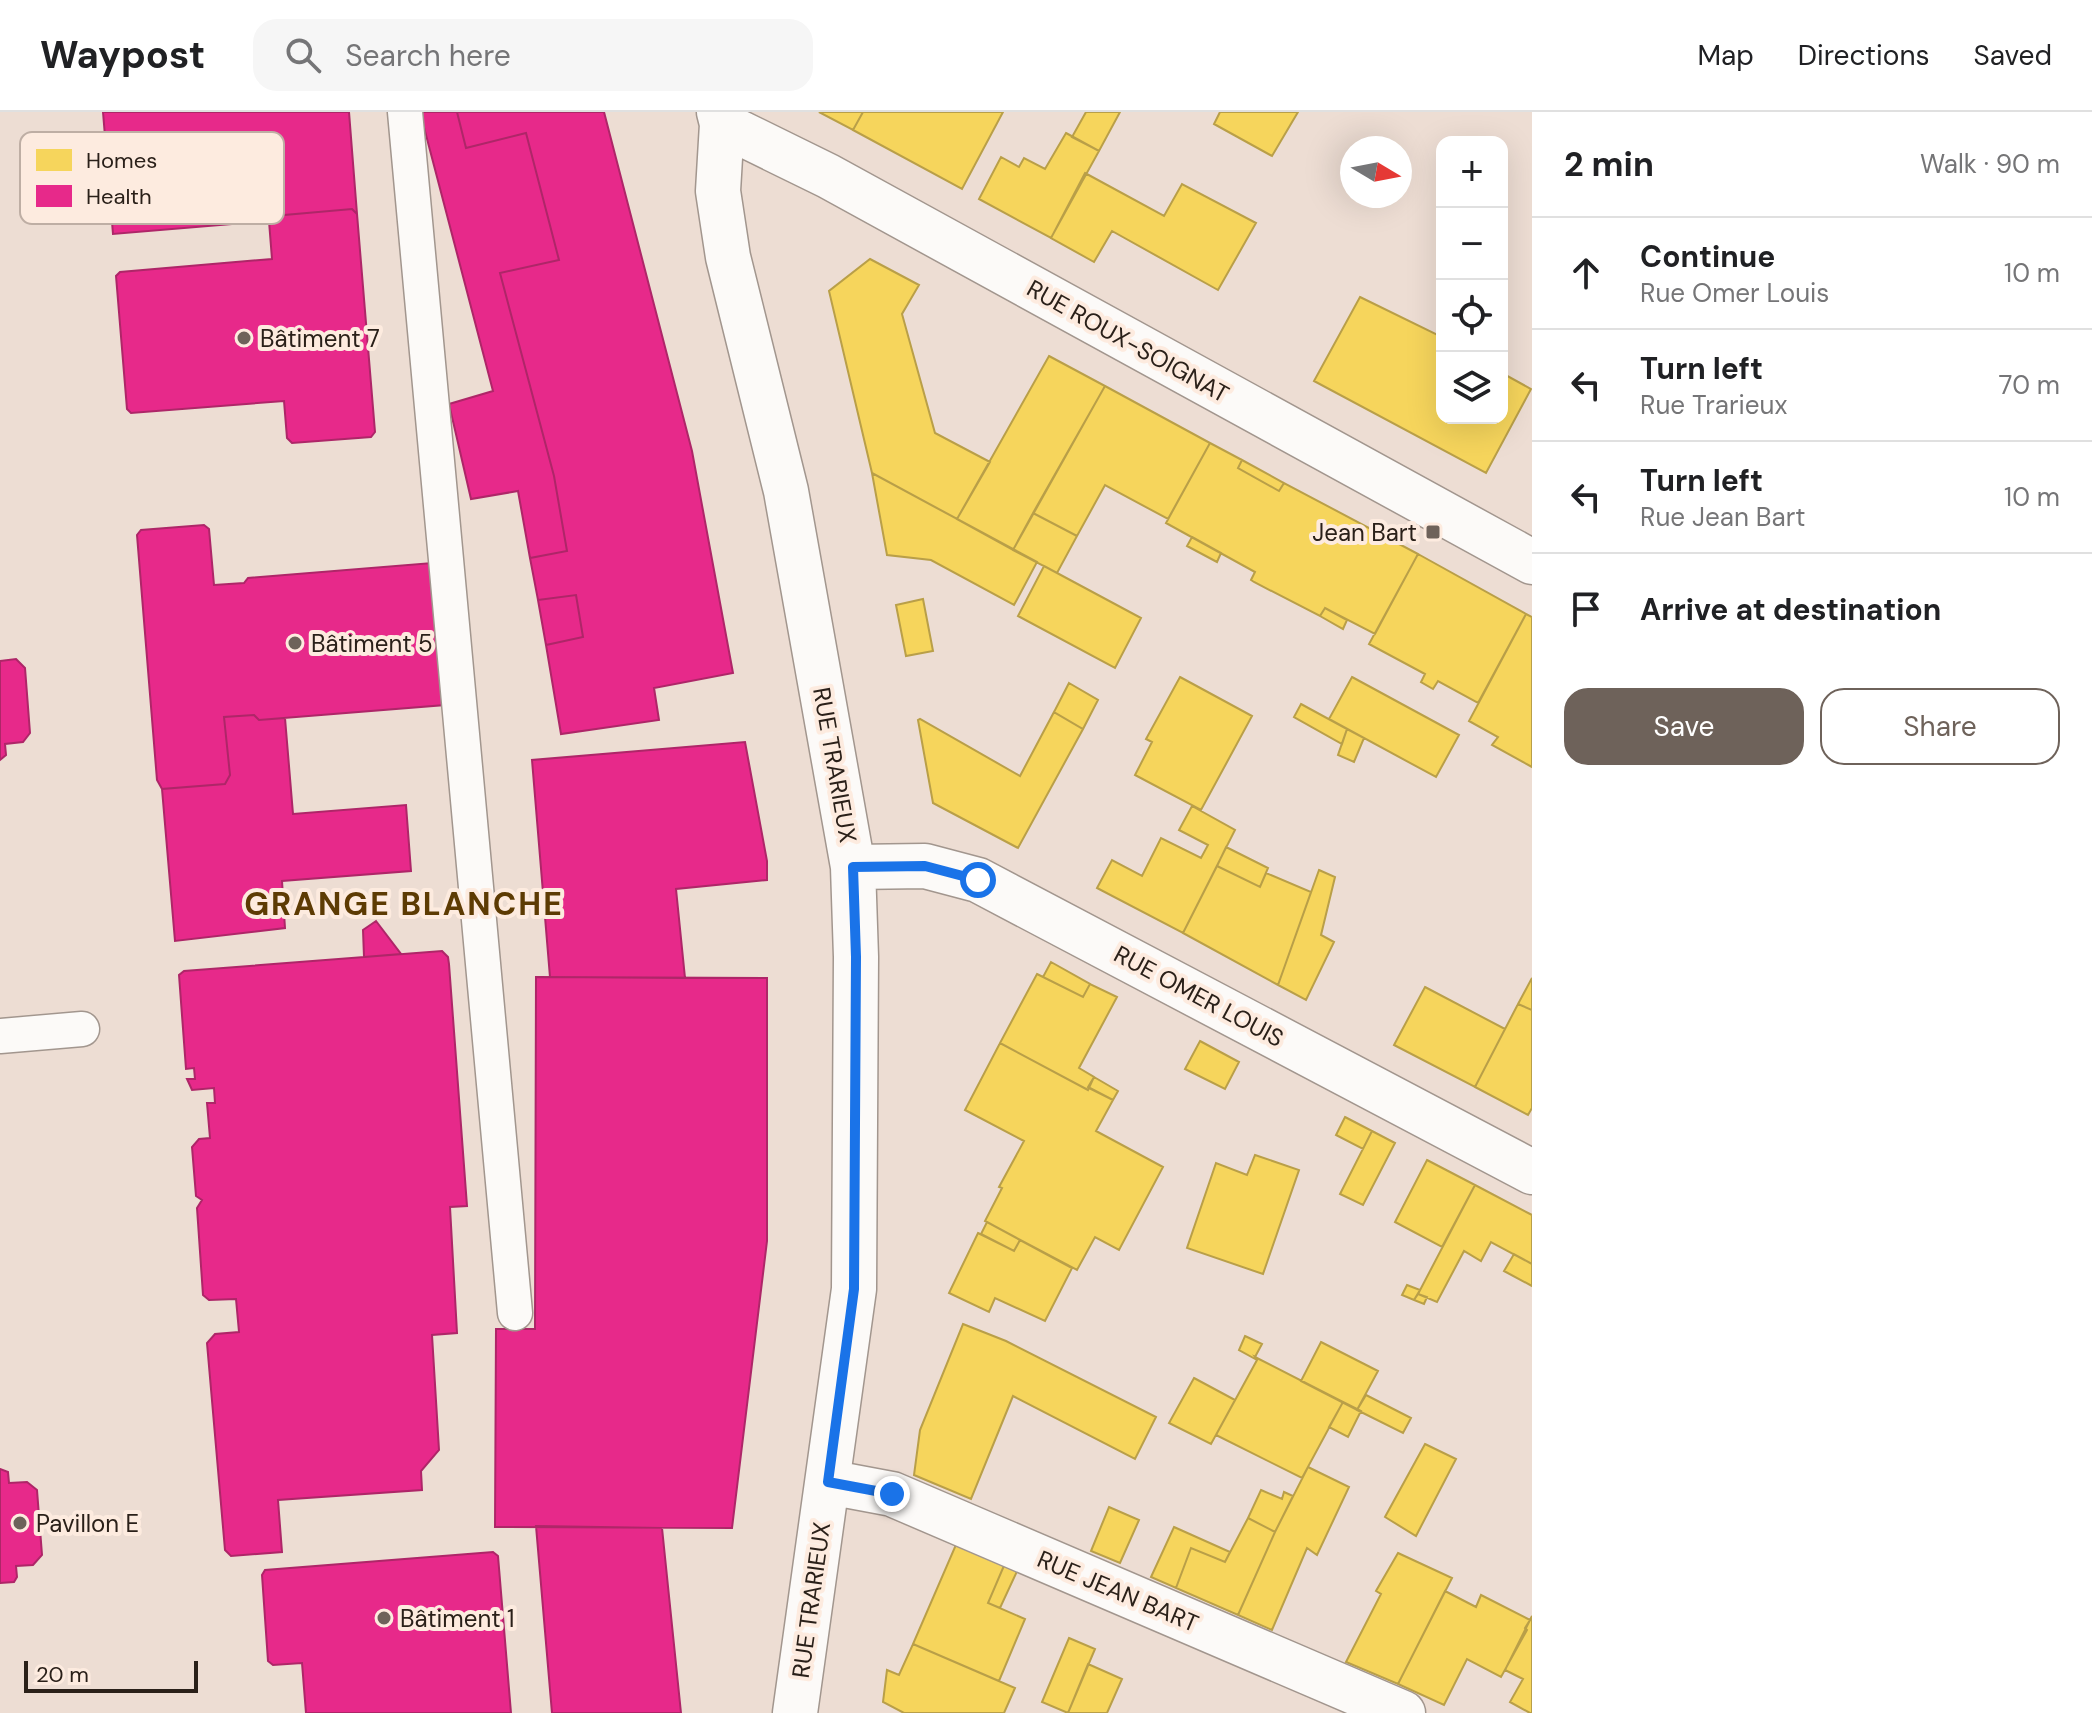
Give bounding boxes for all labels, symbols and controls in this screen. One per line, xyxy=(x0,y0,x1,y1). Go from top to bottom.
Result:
search box xyxy=(253,19,813,91)
text: Waypost xyxy=(40,30,205,80)
icon: search xyxy=(281,33,325,77)
text: Search here xyxy=(345,36,511,75)
text: Map xyxy=(1697,37,1754,74)
text: Directions xyxy=(1798,37,1930,74)
text: Saved xyxy=(1974,37,2052,74)
legend xyxy=(20,132,284,224)
north arrow xyxy=(1340,136,1412,208)
map controls xyxy=(1436,136,1508,424)
button: + xyxy=(1436,136,1508,208)
text: 2 min xyxy=(1564,142,1654,187)
text: Homes xyxy=(86,146,157,175)
text: Walk · 90 m xyxy=(1920,147,2060,181)
text: Health xyxy=(86,182,152,211)
button: − xyxy=(1436,208,1508,280)
text: Continue xyxy=(1640,237,1775,276)
icon: ahead xyxy=(1564,251,1608,295)
text: 10 m xyxy=(2004,256,2060,290)
street label: RUE ROUX-SOIGNAT xyxy=(1022,273,1234,409)
text: Rue Omer Louis xyxy=(1640,276,1829,310)
button: locate xyxy=(1436,280,1508,352)
place label: Bâtiment 7 xyxy=(260,323,380,354)
marker: Bâtiment 7 xyxy=(235,329,253,347)
text: Turn left xyxy=(1640,349,1763,388)
button: layers xyxy=(1436,352,1508,424)
icon: left xyxy=(1564,363,1608,407)
text: 70 m xyxy=(1999,368,2060,402)
text: Rue Trarieux xyxy=(1640,388,1787,422)
text: Turn left xyxy=(1640,461,1763,500)
icon: left xyxy=(1564,475,1608,519)
text: 10 m xyxy=(2004,480,2060,514)
text: Rue Jean Bart xyxy=(1640,500,1805,534)
place label: Jean Bart xyxy=(1312,517,1417,548)
marker: Jean Bart xyxy=(1424,523,1442,541)
icon: arrive xyxy=(1564,587,1608,631)
text: Arrive at destination xyxy=(1640,590,1941,629)
place label: Bâtiment 5 xyxy=(311,628,433,659)
marker: Bâtiment 5 xyxy=(286,634,304,652)
street label: RUE TRARIEUX xyxy=(806,685,864,845)
button: Save xyxy=(1564,688,1804,765)
button: Share xyxy=(1820,688,2060,765)
route start xyxy=(960,862,996,898)
district label: GRANGE BLANCHE xyxy=(244,883,564,925)
street label: RUE OMER LOUIS xyxy=(1109,938,1289,1054)
route end xyxy=(874,1476,910,1512)
place label: Pavillon E xyxy=(36,1508,139,1539)
marker: Pavillon E xyxy=(11,1514,29,1532)
street label: RUE TRARIEUX xyxy=(785,1520,837,1680)
street label: RUE JEAN BART xyxy=(1033,1543,1203,1639)
place label: Bâtiment 1 xyxy=(400,1603,514,1634)
marker: Bâtiment 1 xyxy=(375,1609,393,1627)
scale bar xyxy=(24,1657,198,1693)
text: 20 m xyxy=(36,1660,89,1689)

